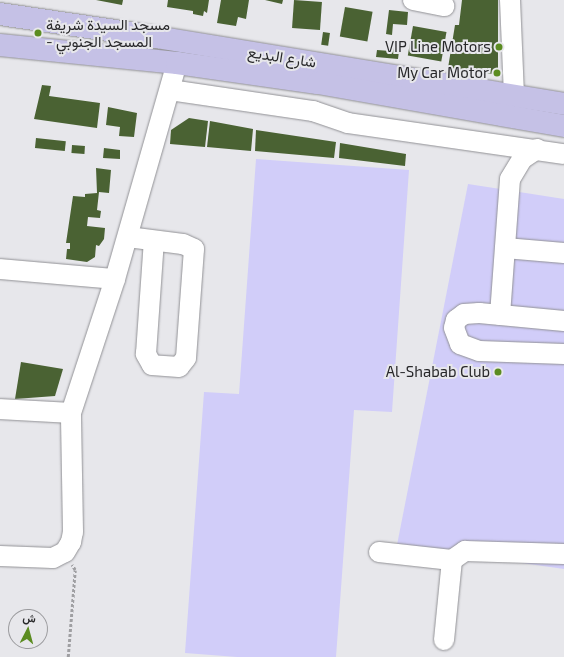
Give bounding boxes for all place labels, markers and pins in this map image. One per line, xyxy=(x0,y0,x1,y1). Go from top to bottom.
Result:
place label: مسجد السيدة شريفة - المسجد الجنوبي xyxy=(46,15,170,50)
marker: مسجد السيدة شريفة - المسجد الجنوبي xyxy=(33,28,43,38)
place label: VIP Line Motors xyxy=(385,38,491,56)
marker: VIP Line Motors xyxy=(494,42,504,52)
place label: My Car Motor xyxy=(397,64,489,82)
marker: My Car Motor xyxy=(492,68,502,78)
place label: Al-Shabab Club xyxy=(386,363,490,381)
marker: Al-Shabab Club xyxy=(493,367,503,377)

